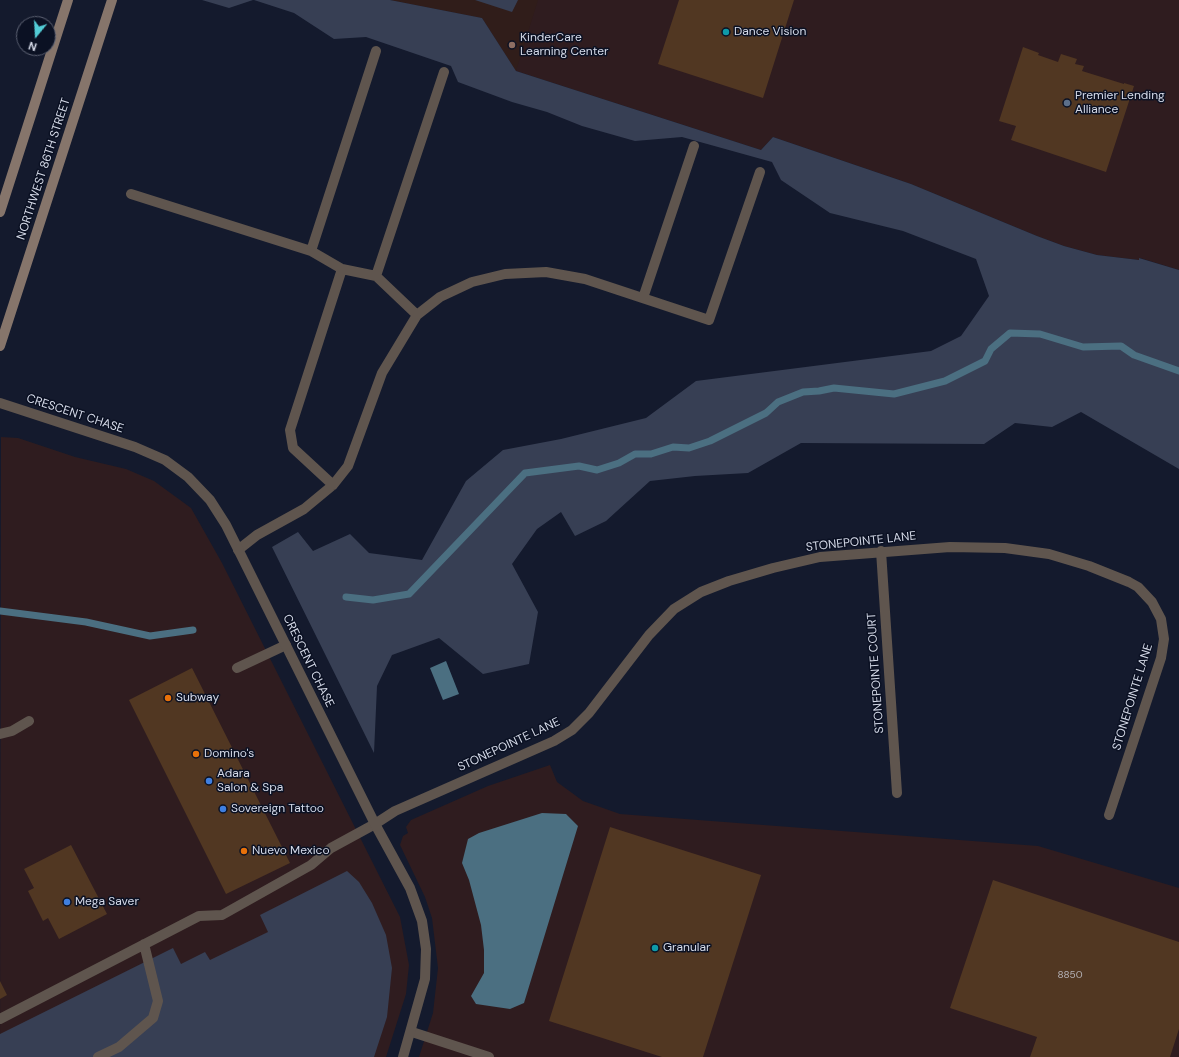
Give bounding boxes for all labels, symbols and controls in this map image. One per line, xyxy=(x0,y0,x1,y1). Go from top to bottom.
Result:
north arrow xyxy=(16,16,56,56)
place label: Dance Vision xyxy=(734,25,806,39)
marker: Dance Vision xyxy=(721,27,731,37)
place label: KinderCare Learning Center xyxy=(520,31,608,59)
text: N xyxy=(27,39,39,54)
marker: KinderCare Learning Center xyxy=(507,40,517,50)
place label: Premier Lending Alliance xyxy=(1075,89,1165,117)
street label: NORTHWEST 86TH STREET xyxy=(14,96,74,242)
marker: Premier Lending Alliance xyxy=(1062,98,1072,108)
street label: CRESCENT CHASE xyxy=(24,391,126,437)
street label: STONEPOINTE LANE xyxy=(805,529,917,555)
street label: CRESCENT CHASE xyxy=(279,612,337,710)
street label: STONEPOINTE COURT xyxy=(865,612,887,734)
street label: STONEPOINTE LANE xyxy=(1110,642,1156,752)
place label: Subway xyxy=(176,691,219,705)
marker: Subway xyxy=(163,693,173,703)
street label: STONEPOINTE LANE xyxy=(456,715,562,775)
place label: Domino's xyxy=(204,747,254,761)
marker: Domino's xyxy=(191,749,201,759)
place label: Adara Salon & Spa xyxy=(217,767,283,795)
marker: Adara Salon & Spa xyxy=(204,776,214,786)
place label: Sovereign Tattoo xyxy=(231,802,324,816)
marker: Sovereign Tattoo xyxy=(218,804,228,814)
place label: Nuevo Mexico xyxy=(252,844,330,858)
marker: Nuevo Mexico xyxy=(239,846,249,856)
place label: Mega Saver xyxy=(75,895,139,909)
marker: Mega Saver xyxy=(62,897,72,907)
place label: Granular xyxy=(663,941,710,955)
marker: Granular xyxy=(650,943,660,953)
house number: 8850 xyxy=(1057,969,1083,981)

